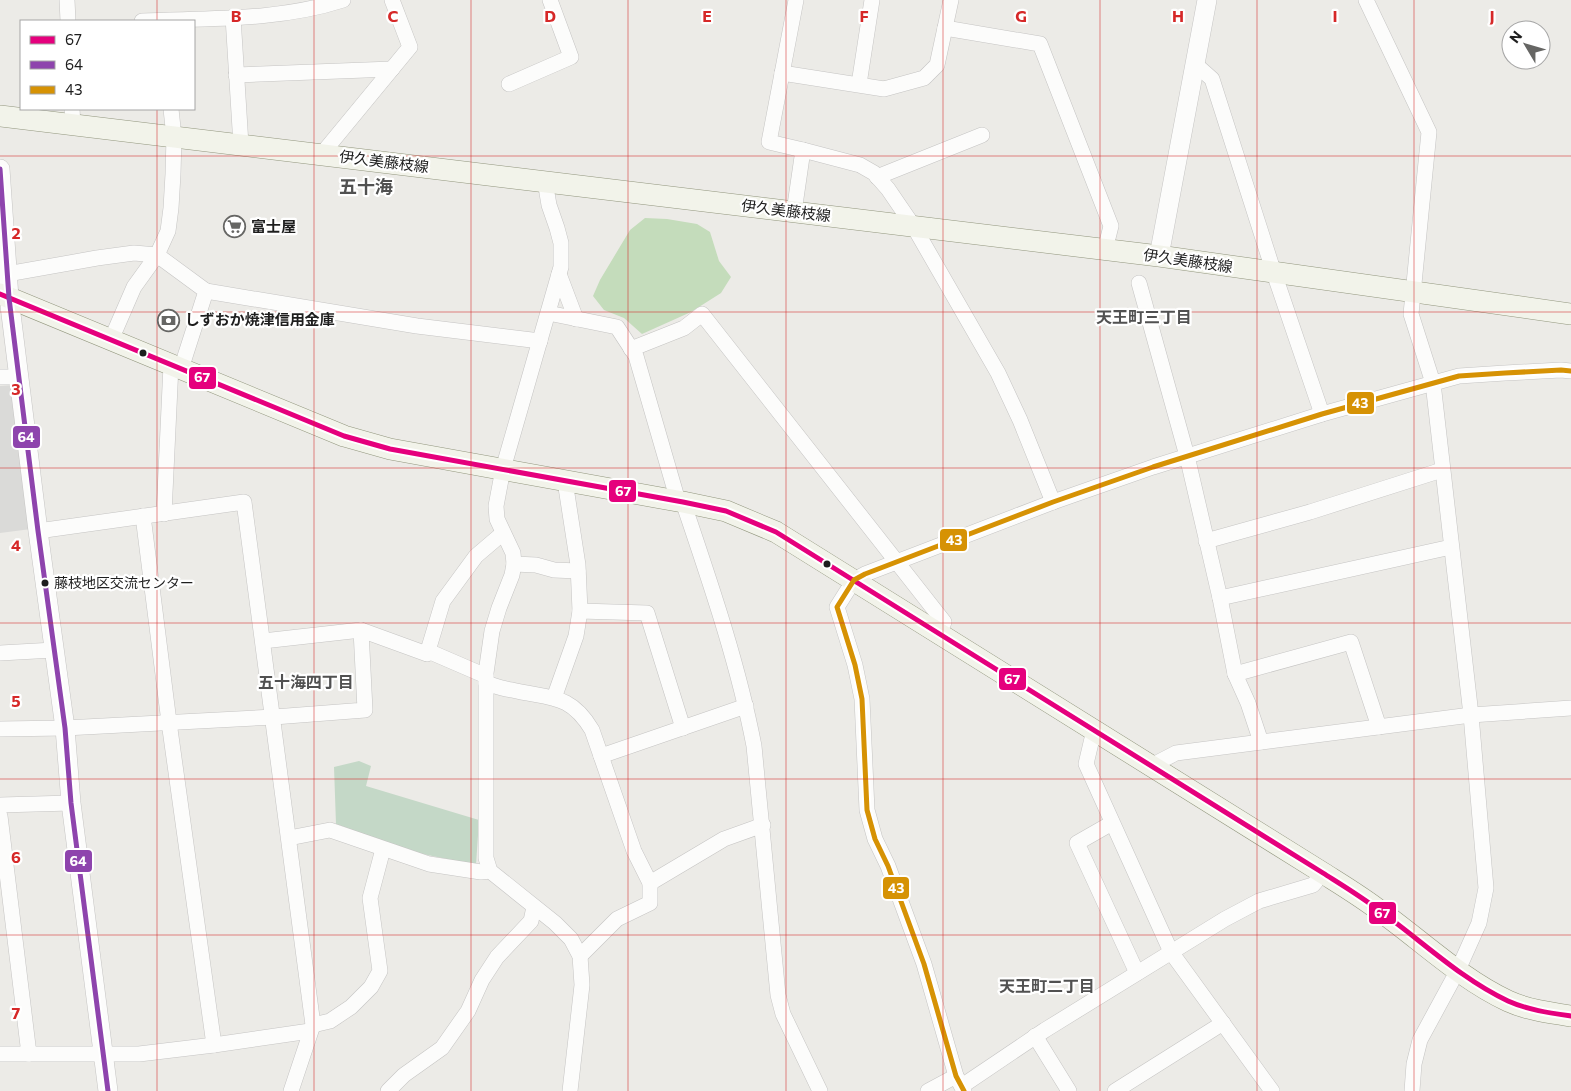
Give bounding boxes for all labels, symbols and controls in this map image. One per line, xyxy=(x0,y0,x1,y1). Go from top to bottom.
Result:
text: B xyxy=(231,6,242,25)
text: C xyxy=(388,6,399,25)
text: D xyxy=(544,6,556,25)
text: E xyxy=(702,6,712,25)
text: F xyxy=(859,6,869,25)
text: G xyxy=(1015,6,1027,25)
text: H xyxy=(1172,6,1184,25)
text: I xyxy=(1332,6,1338,25)
text: J xyxy=(1489,6,1495,25)
legend xyxy=(20,20,195,110)
north arrow xyxy=(1501,20,1551,70)
text: N xyxy=(1505,27,1525,46)
text: 67 xyxy=(65,30,82,48)
text: 64 xyxy=(65,55,83,73)
text: 43 xyxy=(65,80,83,98)
street label: 伊久美藤枝線 xyxy=(338,147,430,175)
district label: 五十海 xyxy=(339,175,393,197)
street label: 伊久美藤枝線 xyxy=(740,196,832,224)
supermarket icon: 富士屋 xyxy=(223,215,247,239)
place label: 富士屋 xyxy=(251,217,296,235)
text: 2 xyxy=(11,223,21,242)
street label: 伊久美藤枝線 xyxy=(1142,245,1234,275)
district label: 天王町三丁目 xyxy=(1096,307,1192,326)
bank icon: しずおか焼津信用金庫 xyxy=(157,308,181,332)
place label: しずおか焼津信用金庫 xyxy=(185,310,335,328)
unlabelled marker xyxy=(138,348,148,358)
line badge: 67 xyxy=(188,366,217,390)
text: 67 xyxy=(194,368,210,385)
text: 3 xyxy=(11,379,21,398)
line badge: 43 xyxy=(1346,391,1375,415)
text: 43 xyxy=(1352,394,1368,411)
line badge: 64 xyxy=(12,425,41,449)
text: 64 xyxy=(17,428,35,445)
line badge: 67 xyxy=(608,479,637,503)
text: 67 xyxy=(615,482,631,499)
line badge: 43 xyxy=(939,528,968,552)
text: 43 xyxy=(946,531,962,548)
text: 4 xyxy=(11,535,21,554)
unlabelled marker xyxy=(822,559,832,569)
place label: 藤枝地区交流センター xyxy=(54,574,194,591)
marker: 藤枝地区交流センター xyxy=(40,578,50,588)
line badge: 67 xyxy=(998,667,1027,691)
text: 67 xyxy=(1004,670,1020,687)
district label: 五十海四丁目 xyxy=(258,672,354,691)
text: 5 xyxy=(11,691,21,710)
text: 6 xyxy=(11,847,21,866)
line badge: 64 xyxy=(64,849,93,873)
text: 64 xyxy=(69,852,87,869)
line badge: 43 xyxy=(882,876,910,900)
text: 43 xyxy=(888,879,904,896)
line badge: 67 xyxy=(1368,901,1397,925)
text: 67 xyxy=(1374,904,1390,921)
district label: 天王町二丁目 xyxy=(999,976,1095,995)
text: 7 xyxy=(12,1003,21,1022)

